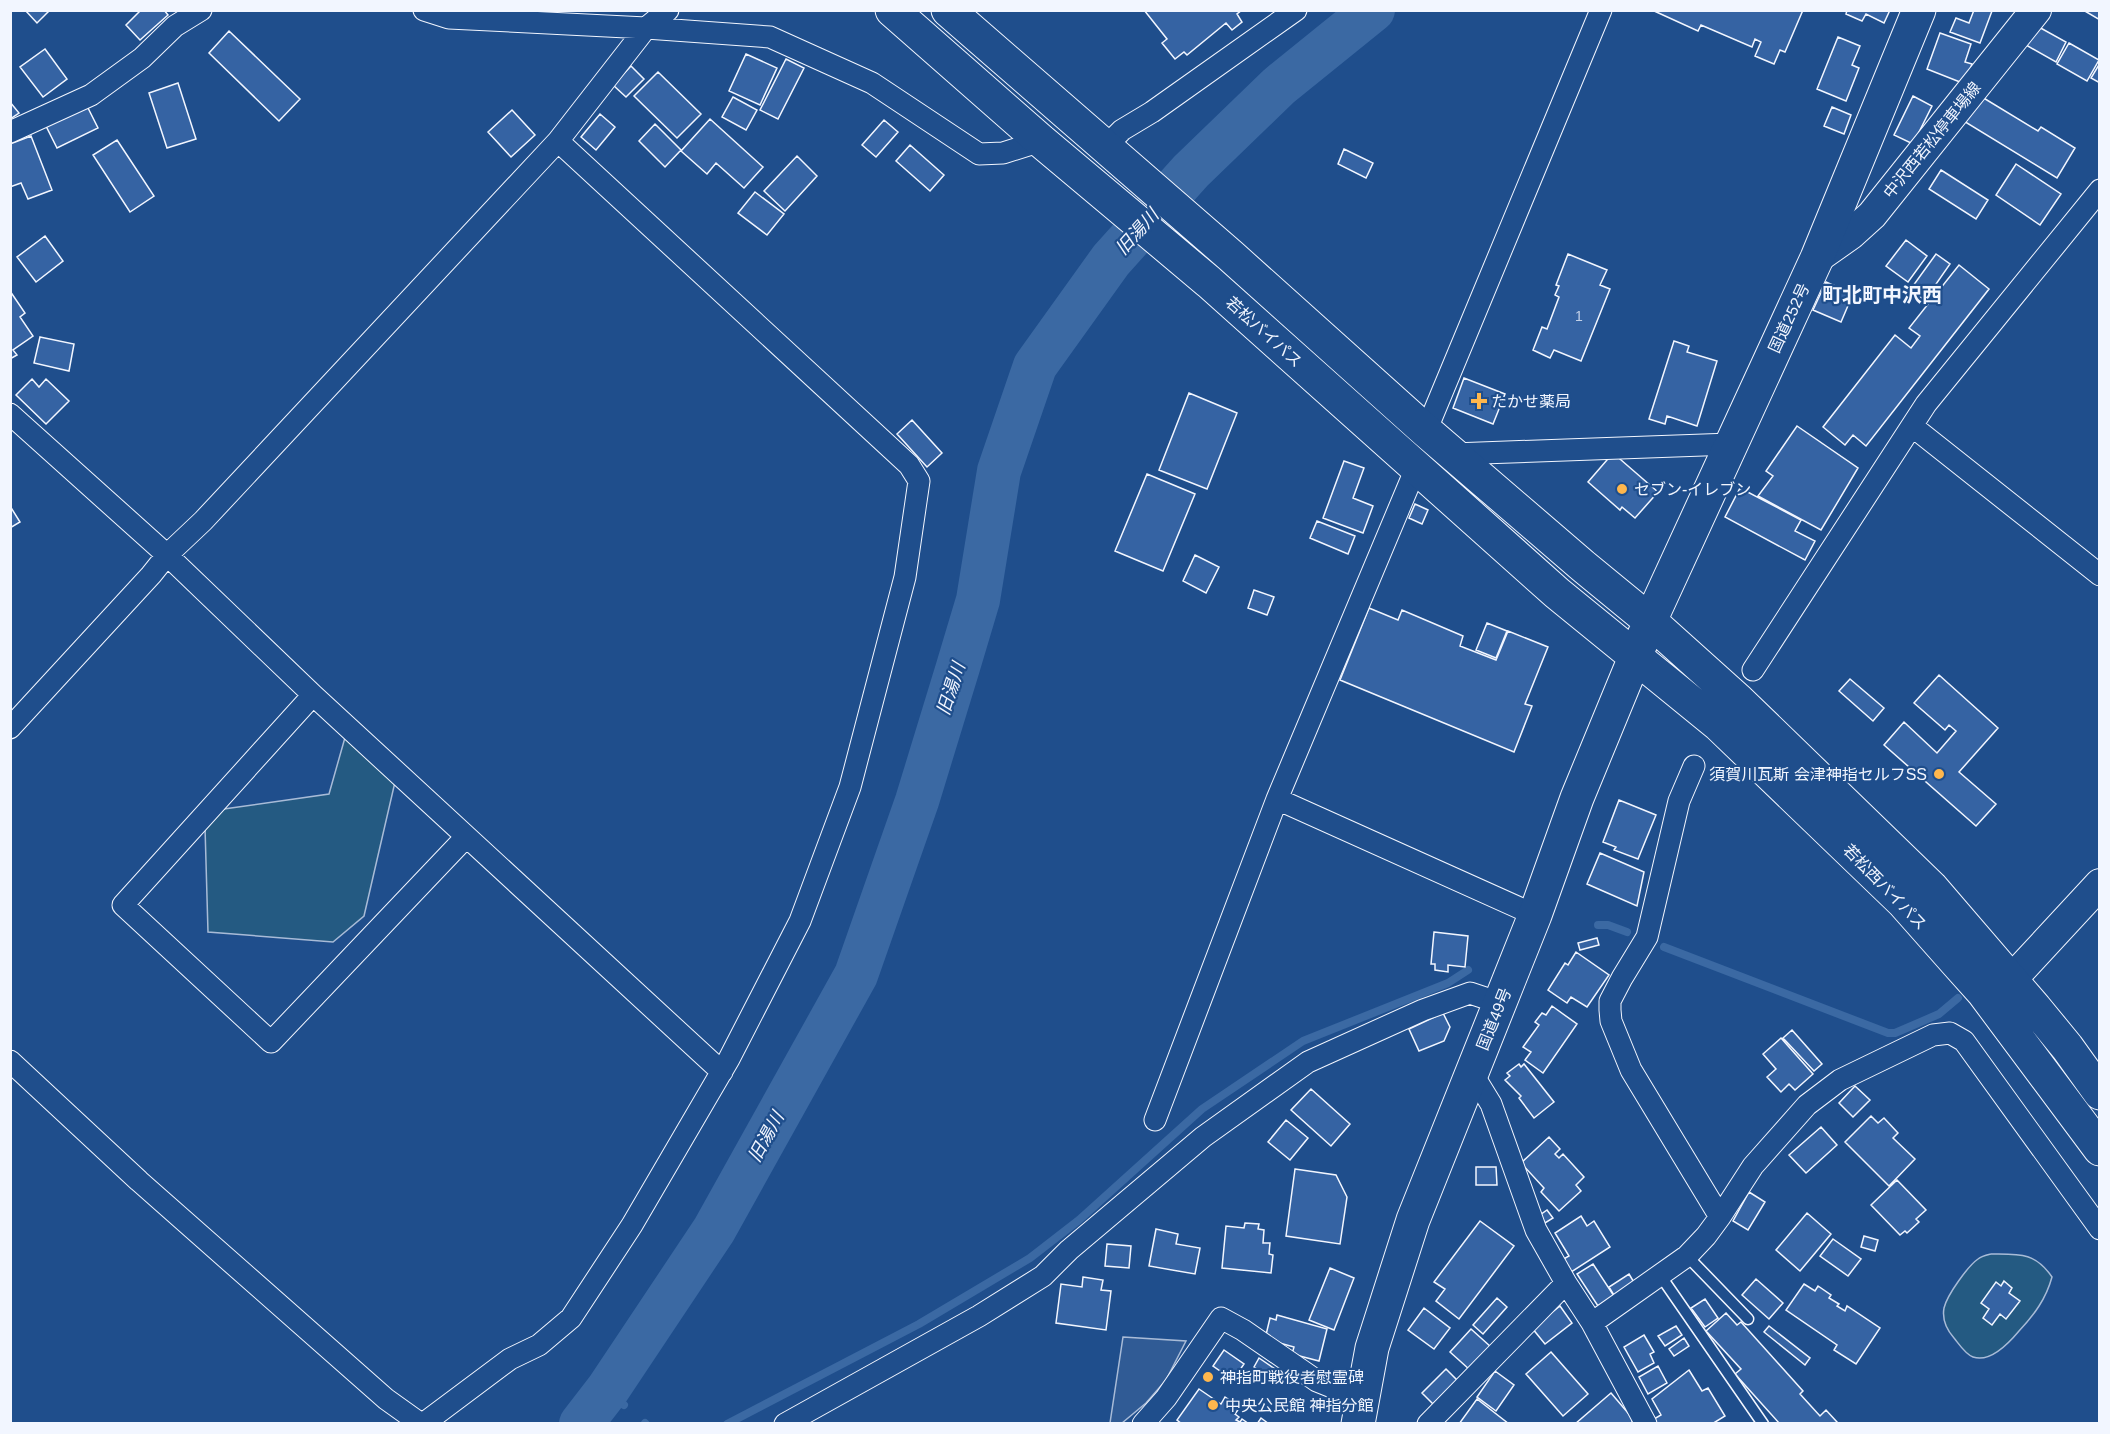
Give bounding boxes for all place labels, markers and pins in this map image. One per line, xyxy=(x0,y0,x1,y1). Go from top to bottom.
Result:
place label: たかせ薬局 xyxy=(1491,393,1571,410)
marker: たかせ薬局 xyxy=(1472,394,1486,408)
place label: セブン-イレブン xyxy=(1634,481,1751,498)
marker: セブン-イレブン xyxy=(1615,482,1629,496)
place label: 須賀川瓦斯 会津神指セルフSS xyxy=(1709,766,1927,783)
marker: 須賀川瓦斯 会津神指セルフSS xyxy=(1932,767,1946,781)
place label: 神指町戦役者慰霊碑 xyxy=(1220,1369,1364,1386)
marker: 神指町戦役者慰霊碑 xyxy=(1201,1370,1215,1384)
place label: 中央公民館 神指分館 xyxy=(1225,1397,1373,1414)
marker: 中央公民館 神指分館 xyxy=(1206,1398,1220,1412)

